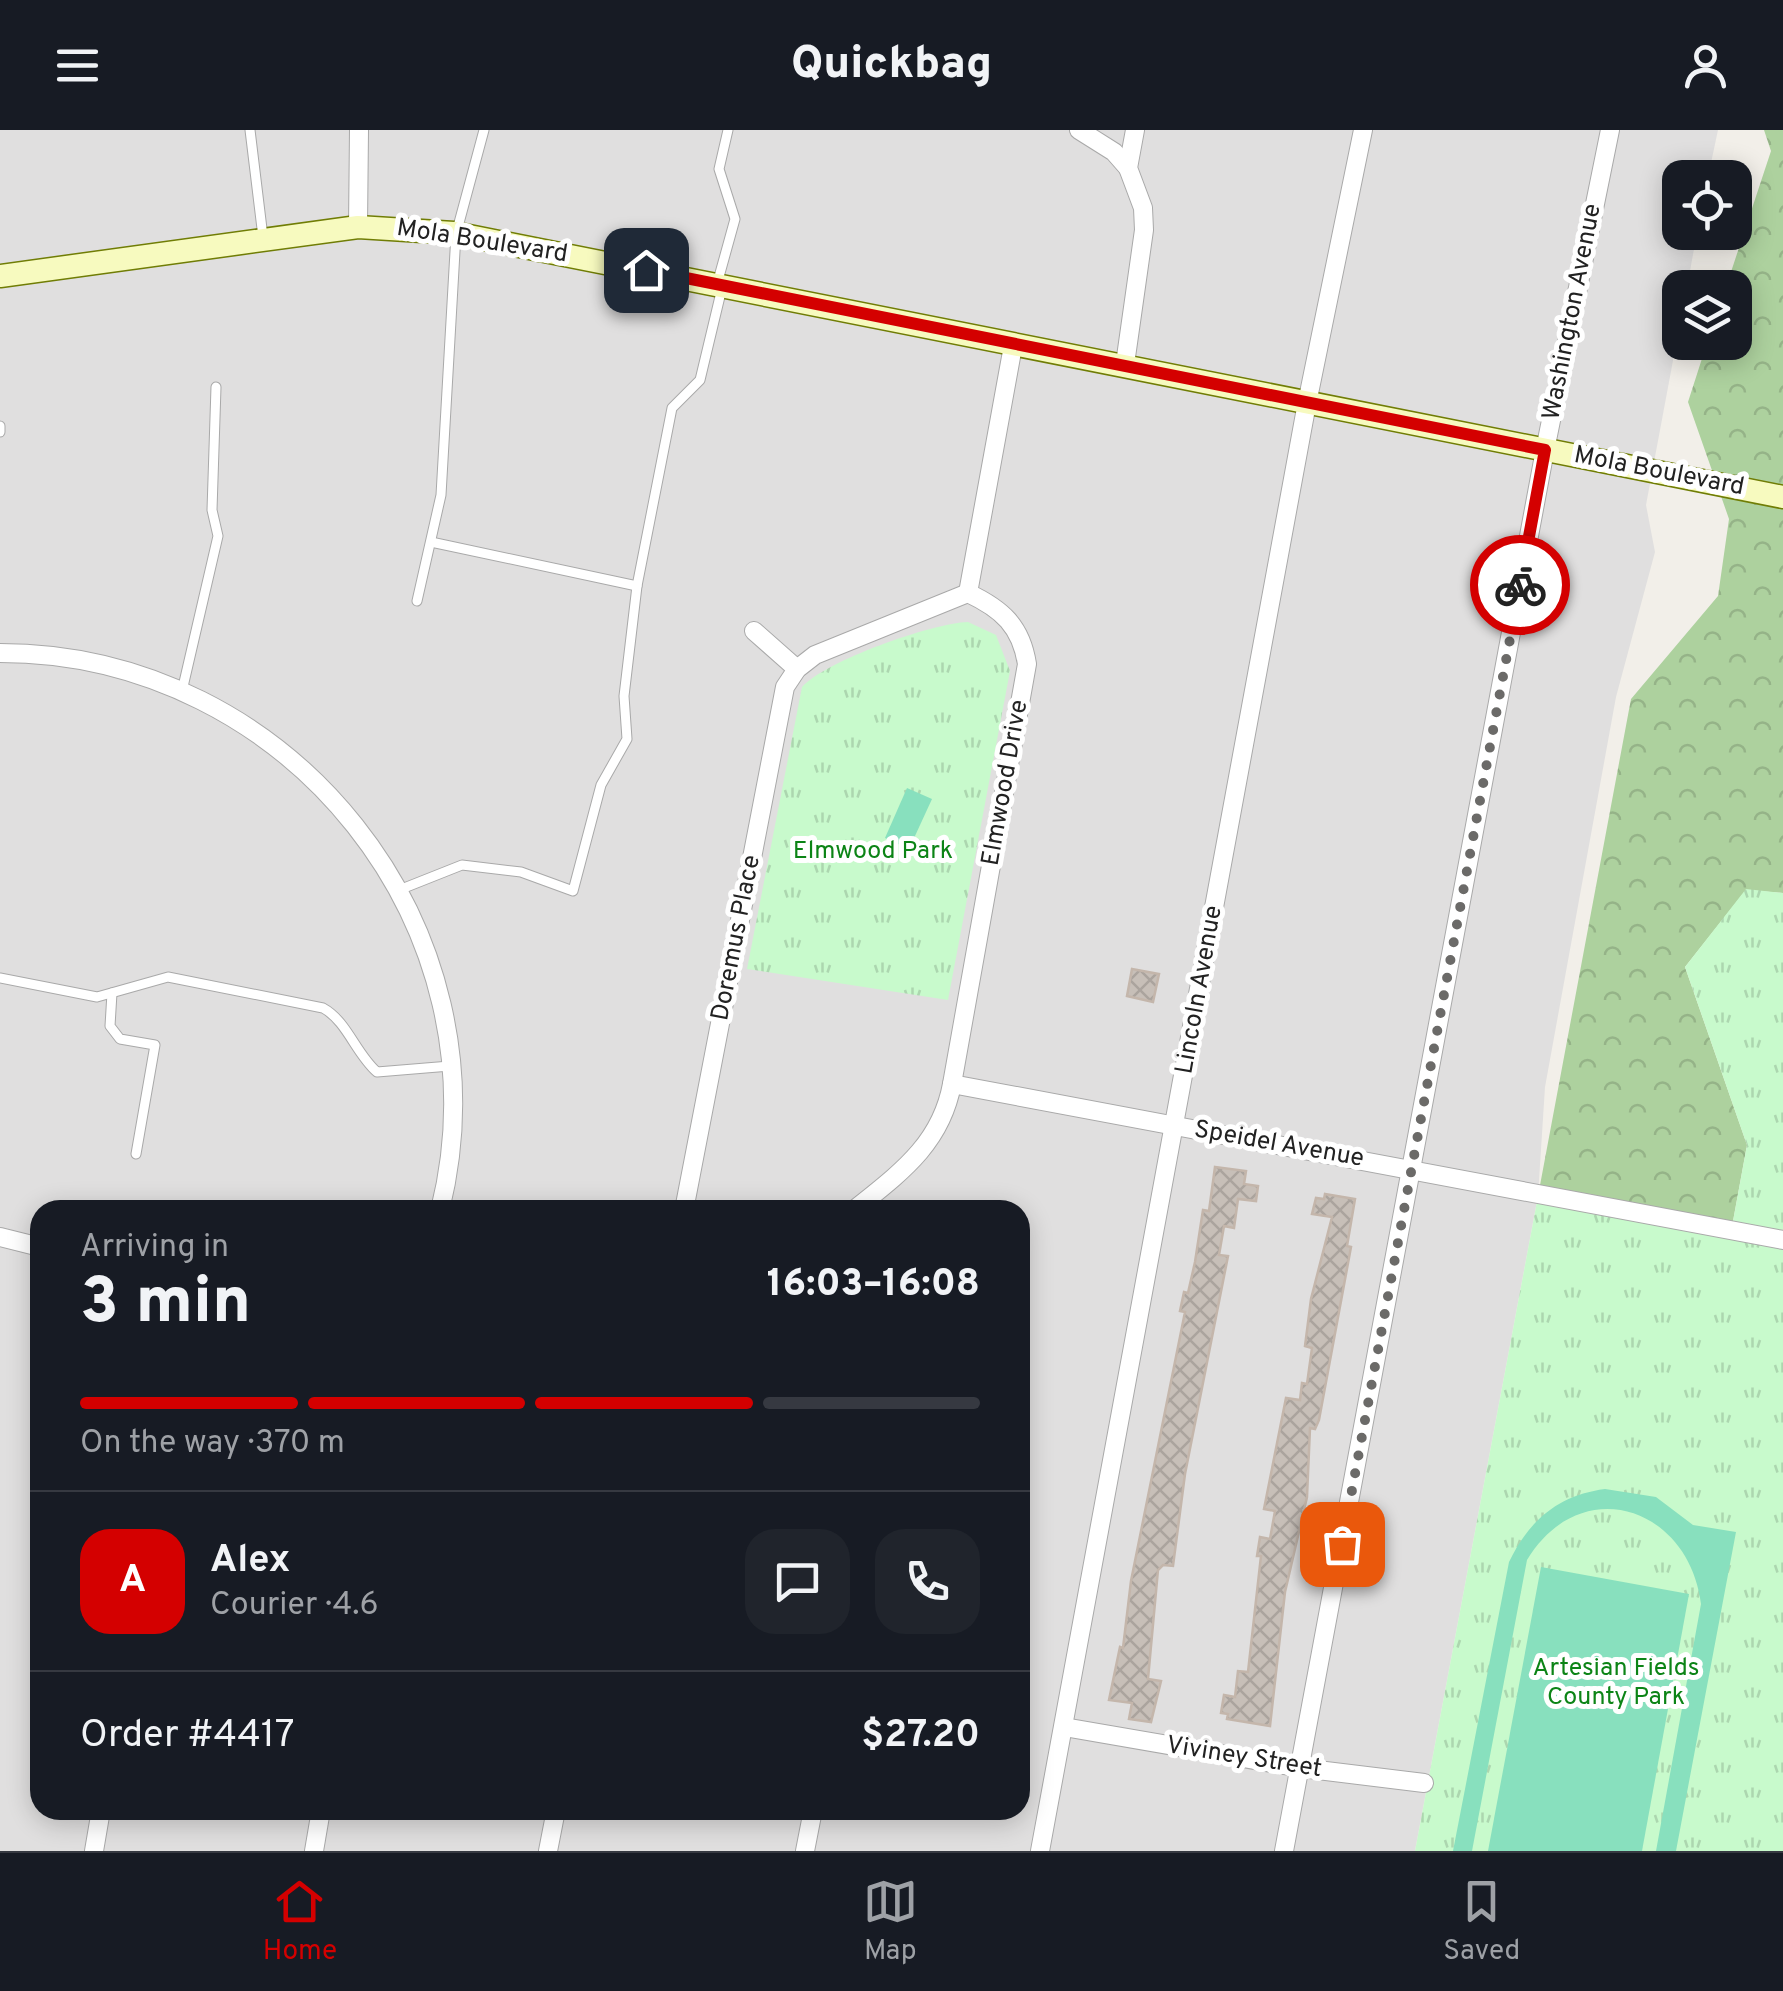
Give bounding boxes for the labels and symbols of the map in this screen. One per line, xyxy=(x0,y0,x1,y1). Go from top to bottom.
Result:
street label: Washington Avenue xyxy=(1536,201,1610,423)
street label: Mola Boulevard xyxy=(394,213,570,271)
pin xyxy=(604,228,689,313)
street label: Mola Boulevard xyxy=(1571,440,1747,504)
courier xyxy=(1470,535,1570,635)
street label: Elmwood Drive xyxy=(976,698,1036,868)
park label: Elmwood Park xyxy=(793,836,953,868)
street label: Doremus Place xyxy=(705,852,769,1024)
street label: Lincoln Avenue xyxy=(1169,903,1231,1077)
street label: Speidel Avenue xyxy=(1192,1114,1366,1176)
pin xyxy=(1300,1502,1385,1587)
park label: Artesian Fields County Park xyxy=(1532,1653,1700,1714)
street label: Viviney Street xyxy=(1164,1730,1324,1786)

